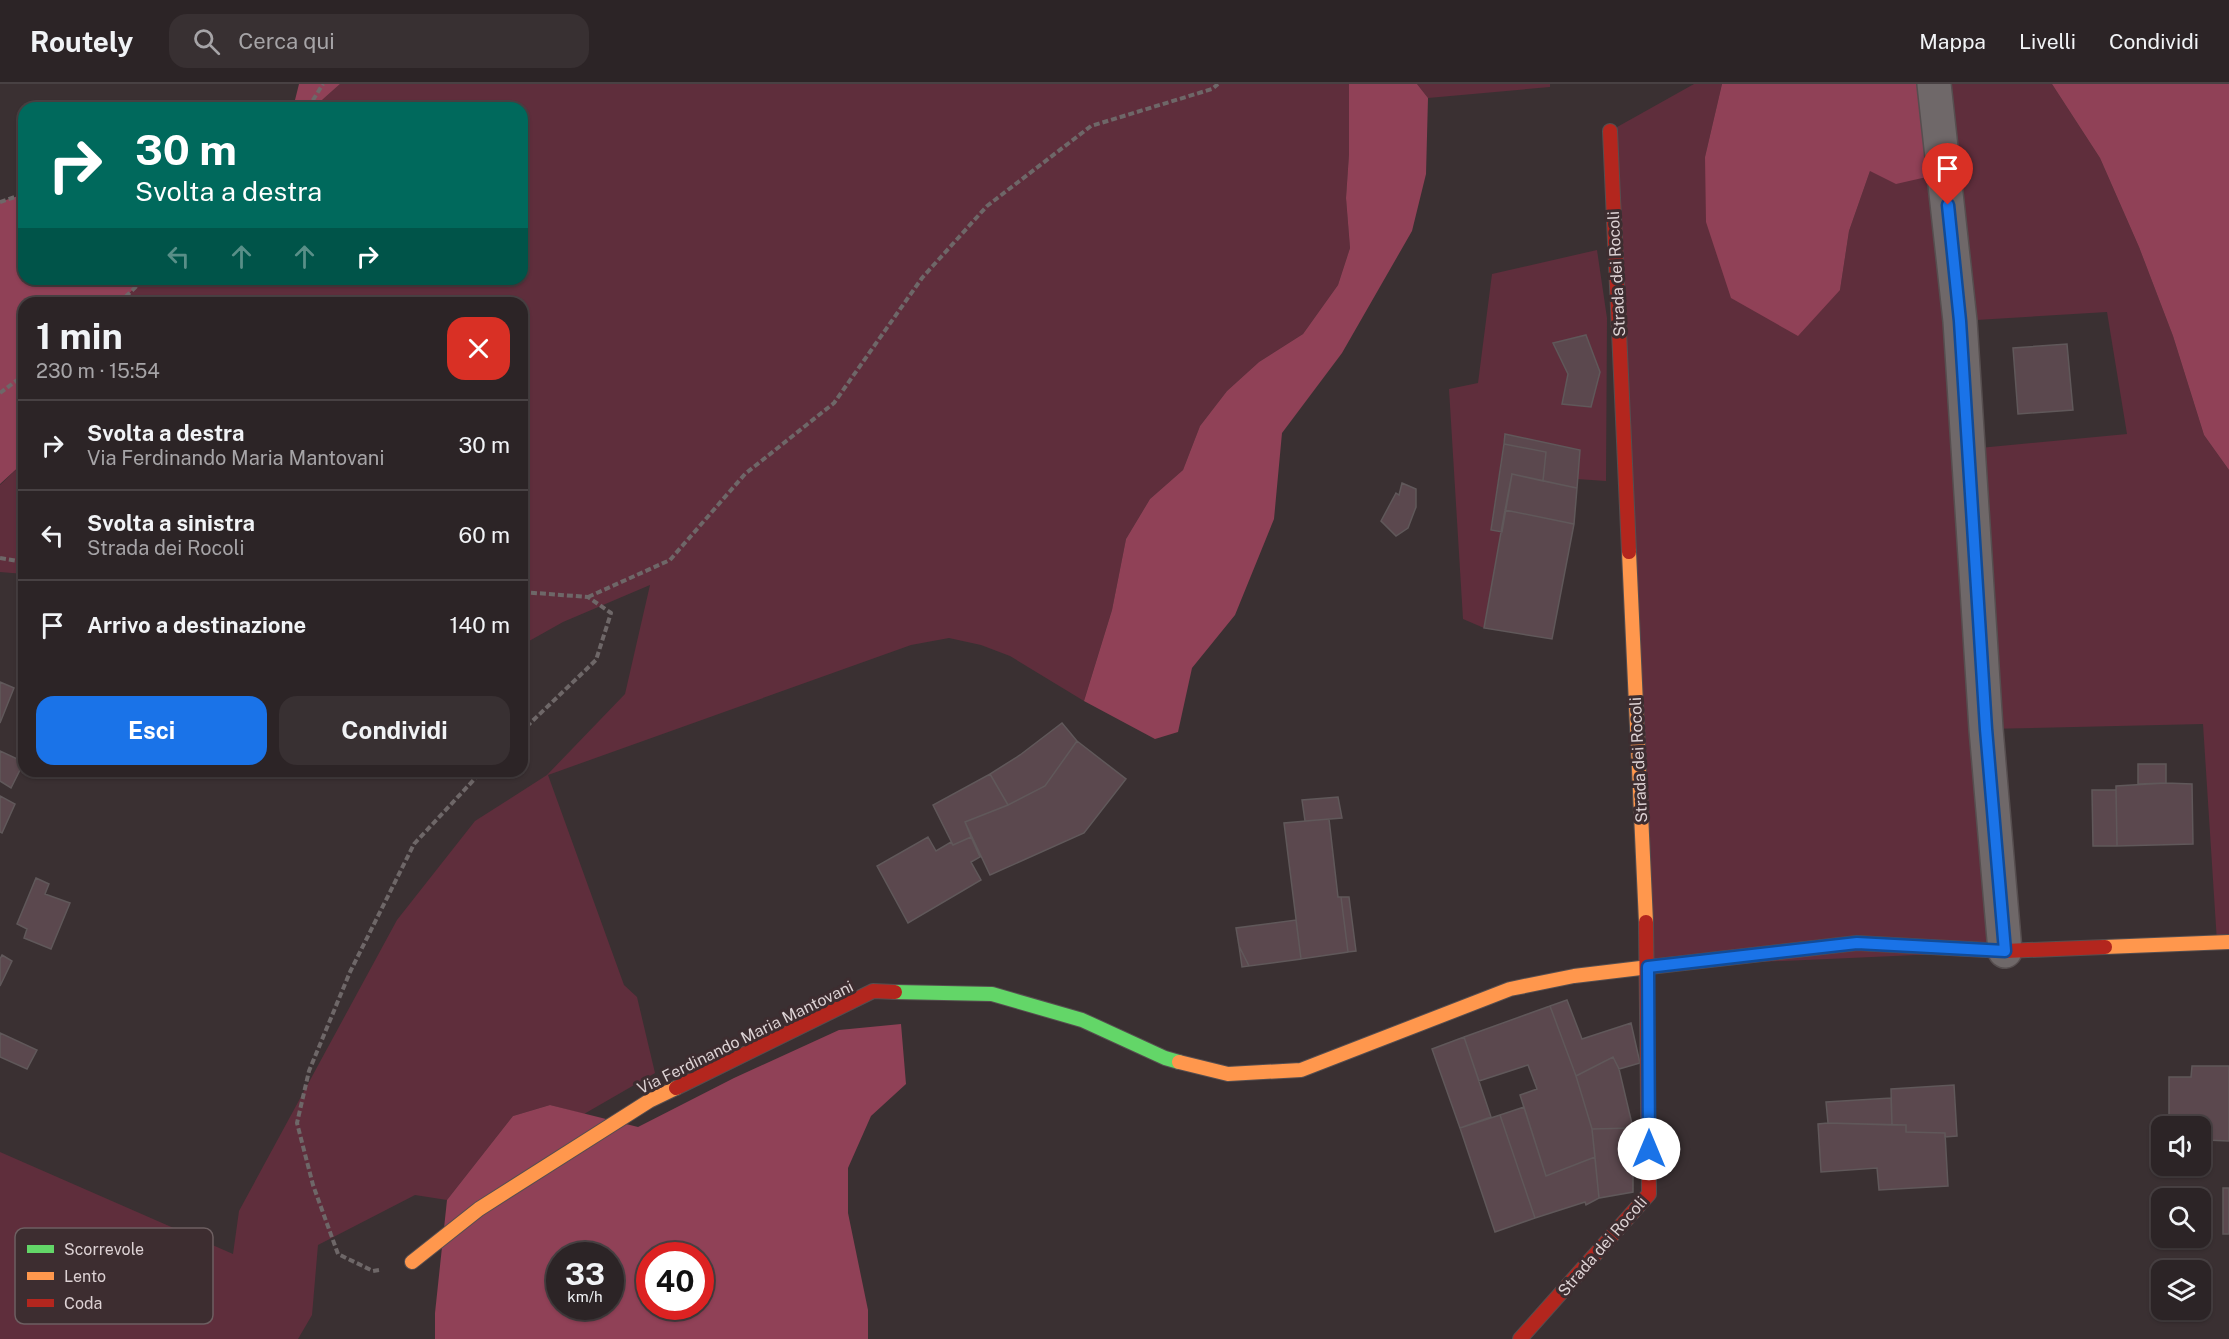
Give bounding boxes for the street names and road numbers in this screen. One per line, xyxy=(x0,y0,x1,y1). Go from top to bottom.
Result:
street label: Strada dei Rocoli xyxy=(1604,211,1629,337)
street label: Strada dei Rocoli xyxy=(1626,697,1651,823)
street label: Via Ferdinando Maria Mantovani xyxy=(634,977,856,1098)
street label: Strada dei Rocoli xyxy=(1554,1193,1651,1300)

